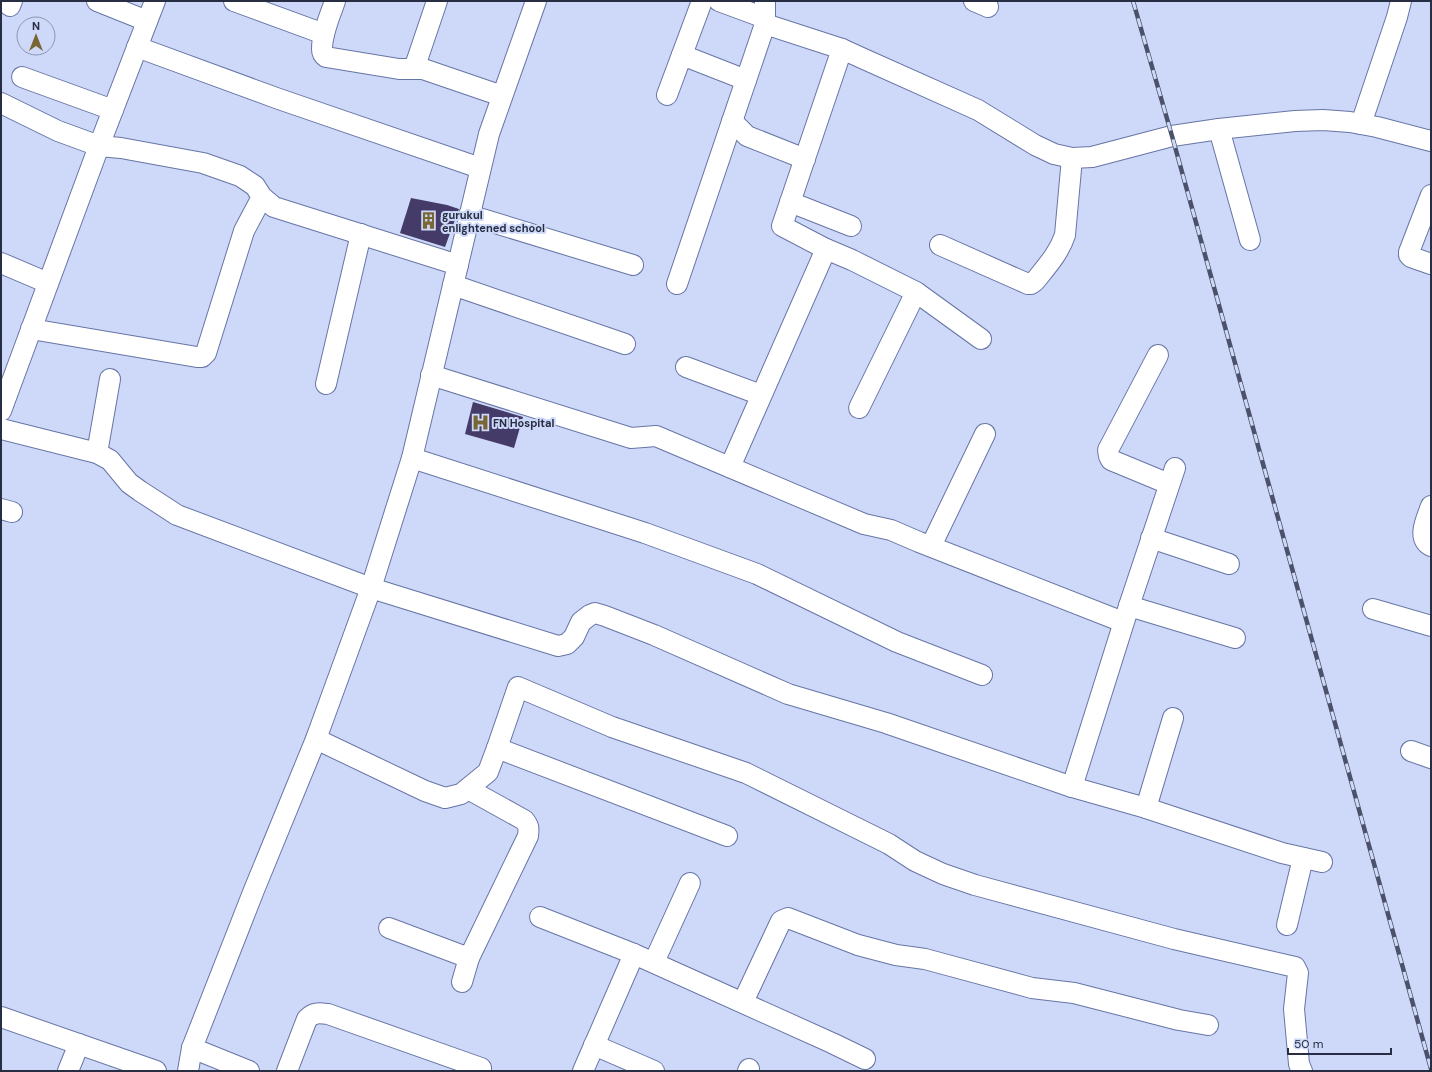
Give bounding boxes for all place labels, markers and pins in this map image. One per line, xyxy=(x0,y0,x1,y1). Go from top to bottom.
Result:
place label: gurukul enlightened school xyxy=(442,208,545,235)
building icon: gurukul enlightened school xyxy=(419,211,439,231)
hospital icon: FN Hospital xyxy=(470,413,490,433)
place label: FN Hospital xyxy=(493,416,555,430)

